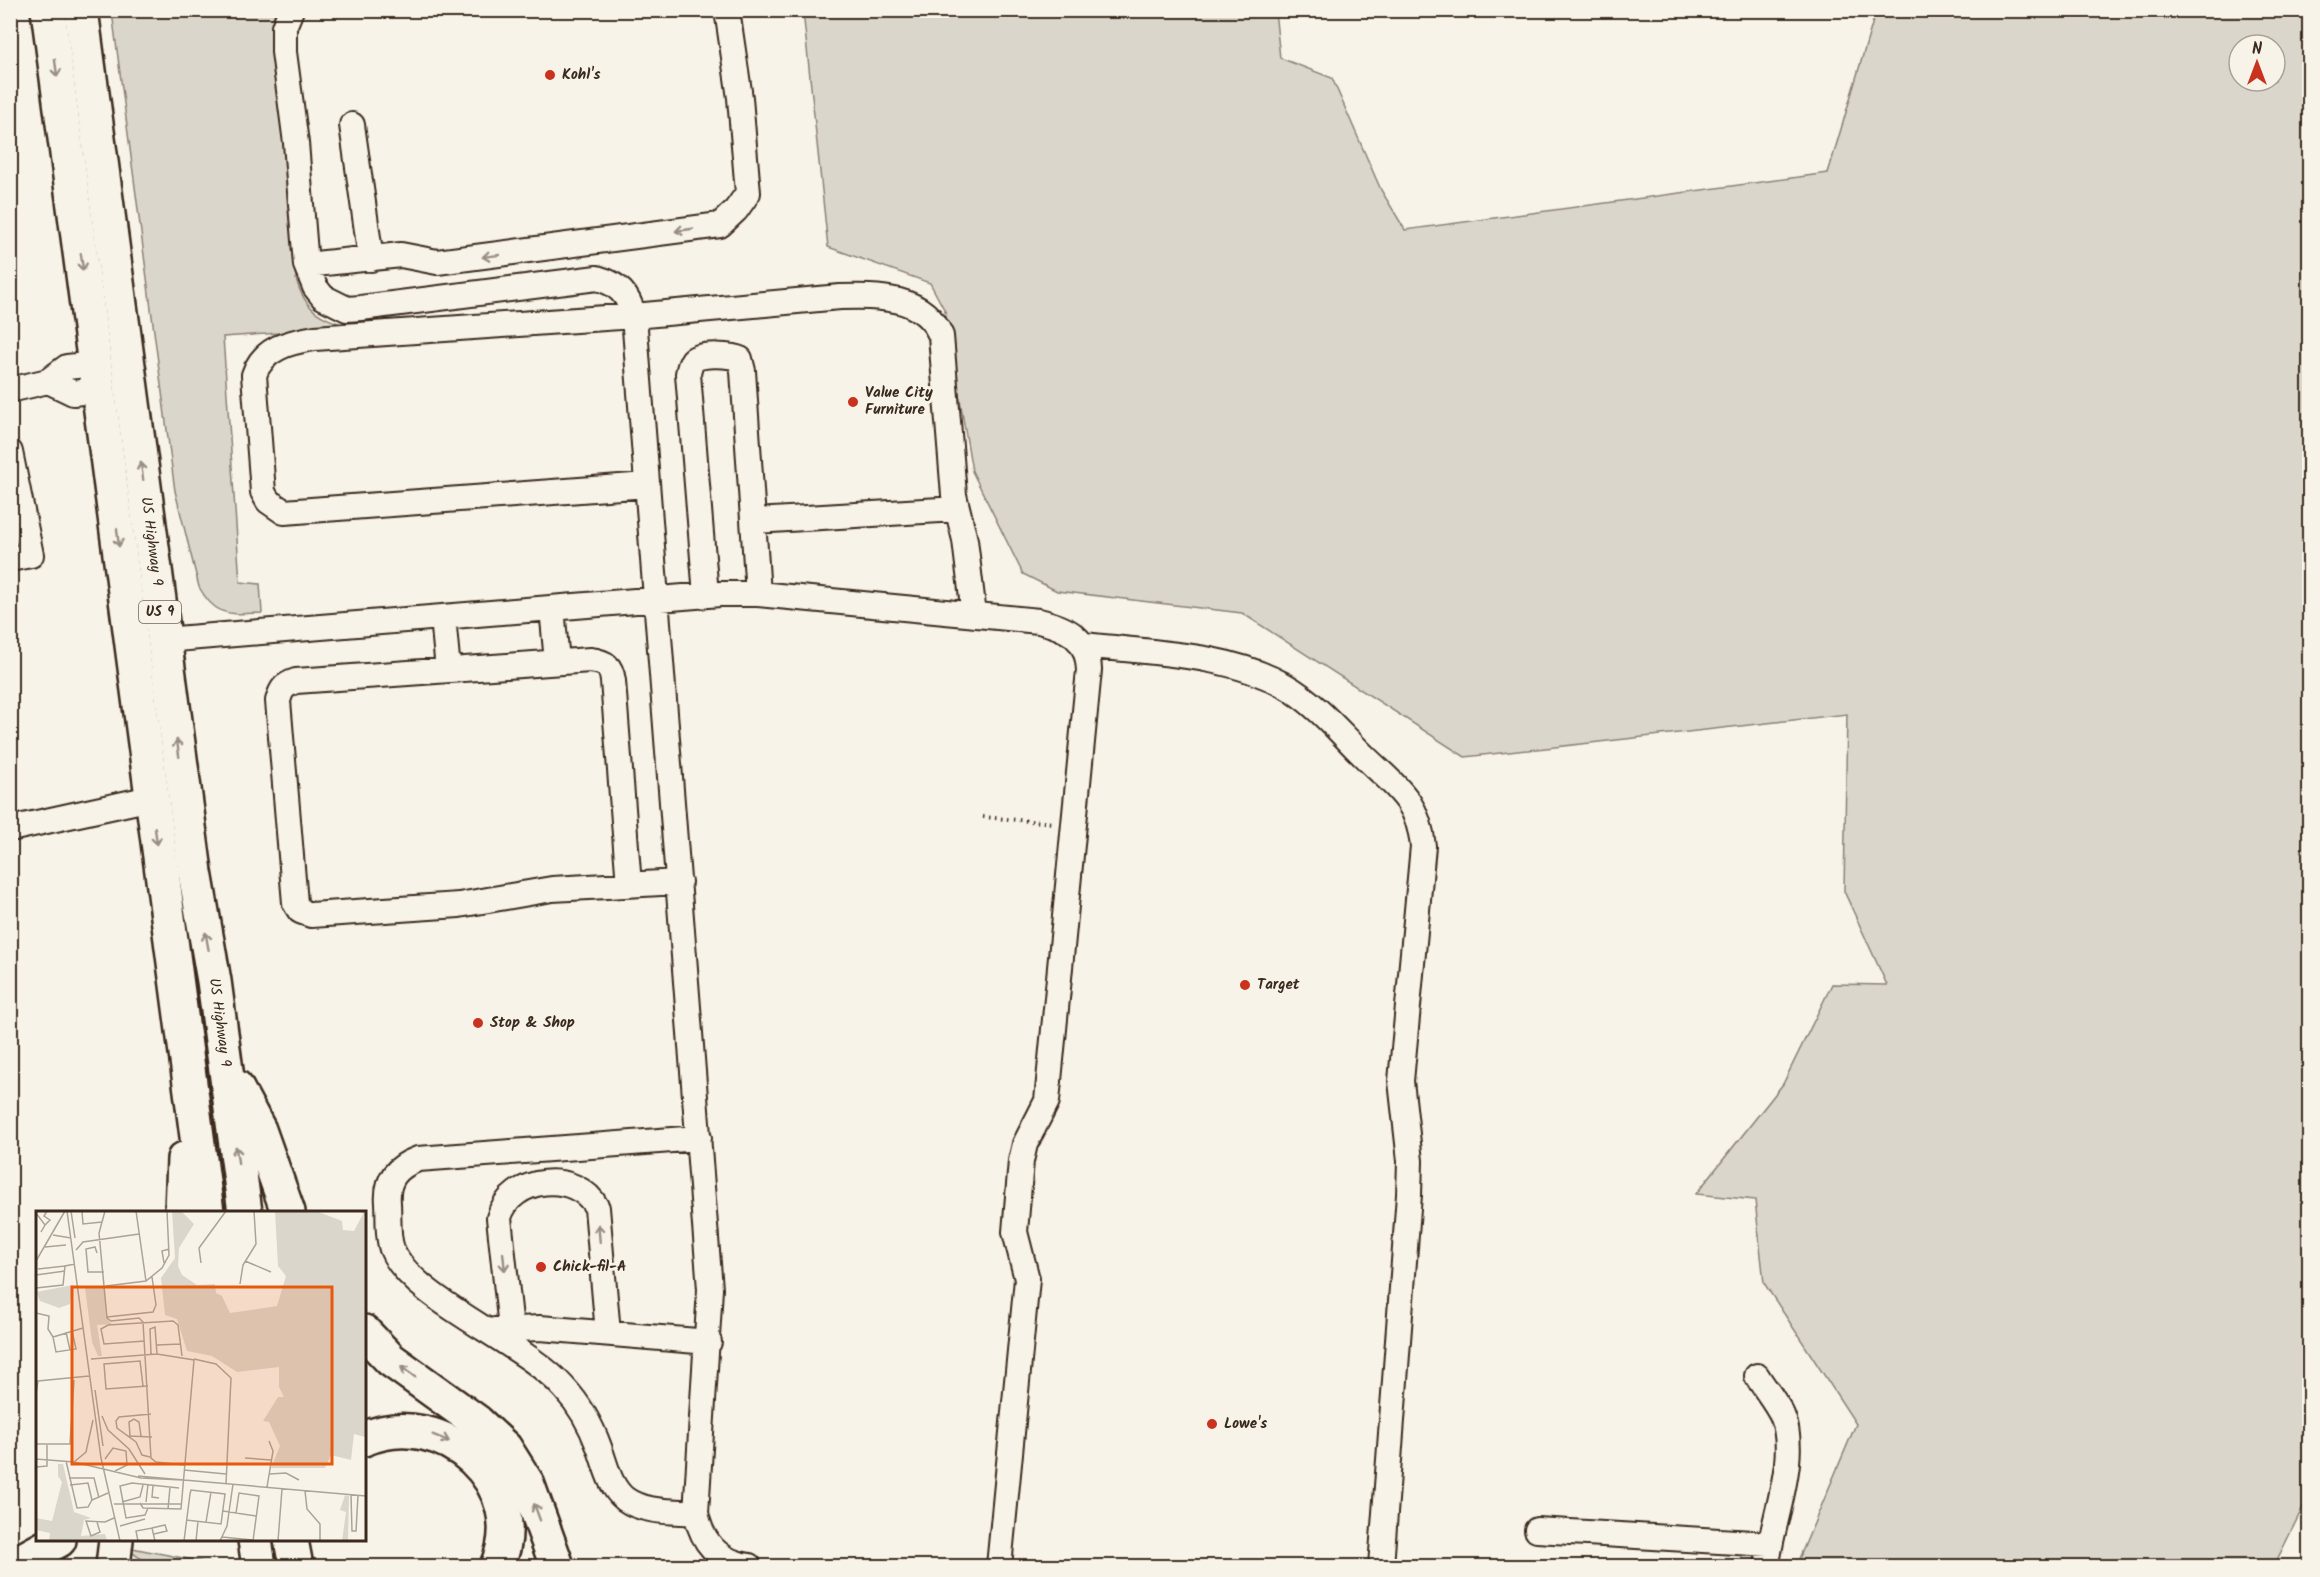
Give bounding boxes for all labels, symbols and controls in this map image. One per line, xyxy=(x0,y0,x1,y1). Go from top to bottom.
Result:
north arrow xyxy=(2227,33,2287,93)
text: N xyxy=(2252,37,2262,62)
one-way arrow xyxy=(51,58,62,78)
place label: Kohl's xyxy=(562,63,601,87)
marker: Kohl's xyxy=(543,68,557,82)
one-way arrow xyxy=(675,225,694,236)
one-way arrow xyxy=(481,250,501,261)
one-way arrow xyxy=(76,251,87,271)
place label: Value City Furniture xyxy=(865,381,933,422)
marker: Value City Furniture xyxy=(846,395,860,409)
one-way arrow xyxy=(136,462,147,482)
street label: US Highway 9 xyxy=(134,496,169,588)
one-way arrow xyxy=(113,528,124,548)
road number: US 9 xyxy=(139,601,181,623)
one-way arrow xyxy=(173,738,184,758)
one-way arrow xyxy=(151,826,162,845)
one-way arrow xyxy=(201,931,212,951)
place label: Target xyxy=(1257,973,1300,997)
street label: US Highway 9 xyxy=(202,977,237,1069)
marker: Target xyxy=(1238,978,1252,992)
place label: Stop & Shop xyxy=(490,1011,575,1035)
marker: Stop & Shop xyxy=(471,1016,485,1030)
one-way arrow xyxy=(232,1145,243,1165)
inset map xyxy=(36,1211,366,1541)
one-way arrow xyxy=(594,1224,605,1244)
one-way arrow xyxy=(499,1252,510,1272)
place label: Chick-fil-A xyxy=(553,1255,626,1279)
marker: Chick-fil-A xyxy=(534,1260,548,1274)
one-way arrow xyxy=(400,1366,416,1378)
place label: Lowe's xyxy=(1224,1412,1267,1436)
marker: Lowe's xyxy=(1205,1417,1219,1431)
one-way arrow xyxy=(432,1433,450,1444)
one-way arrow xyxy=(530,1503,541,1521)

